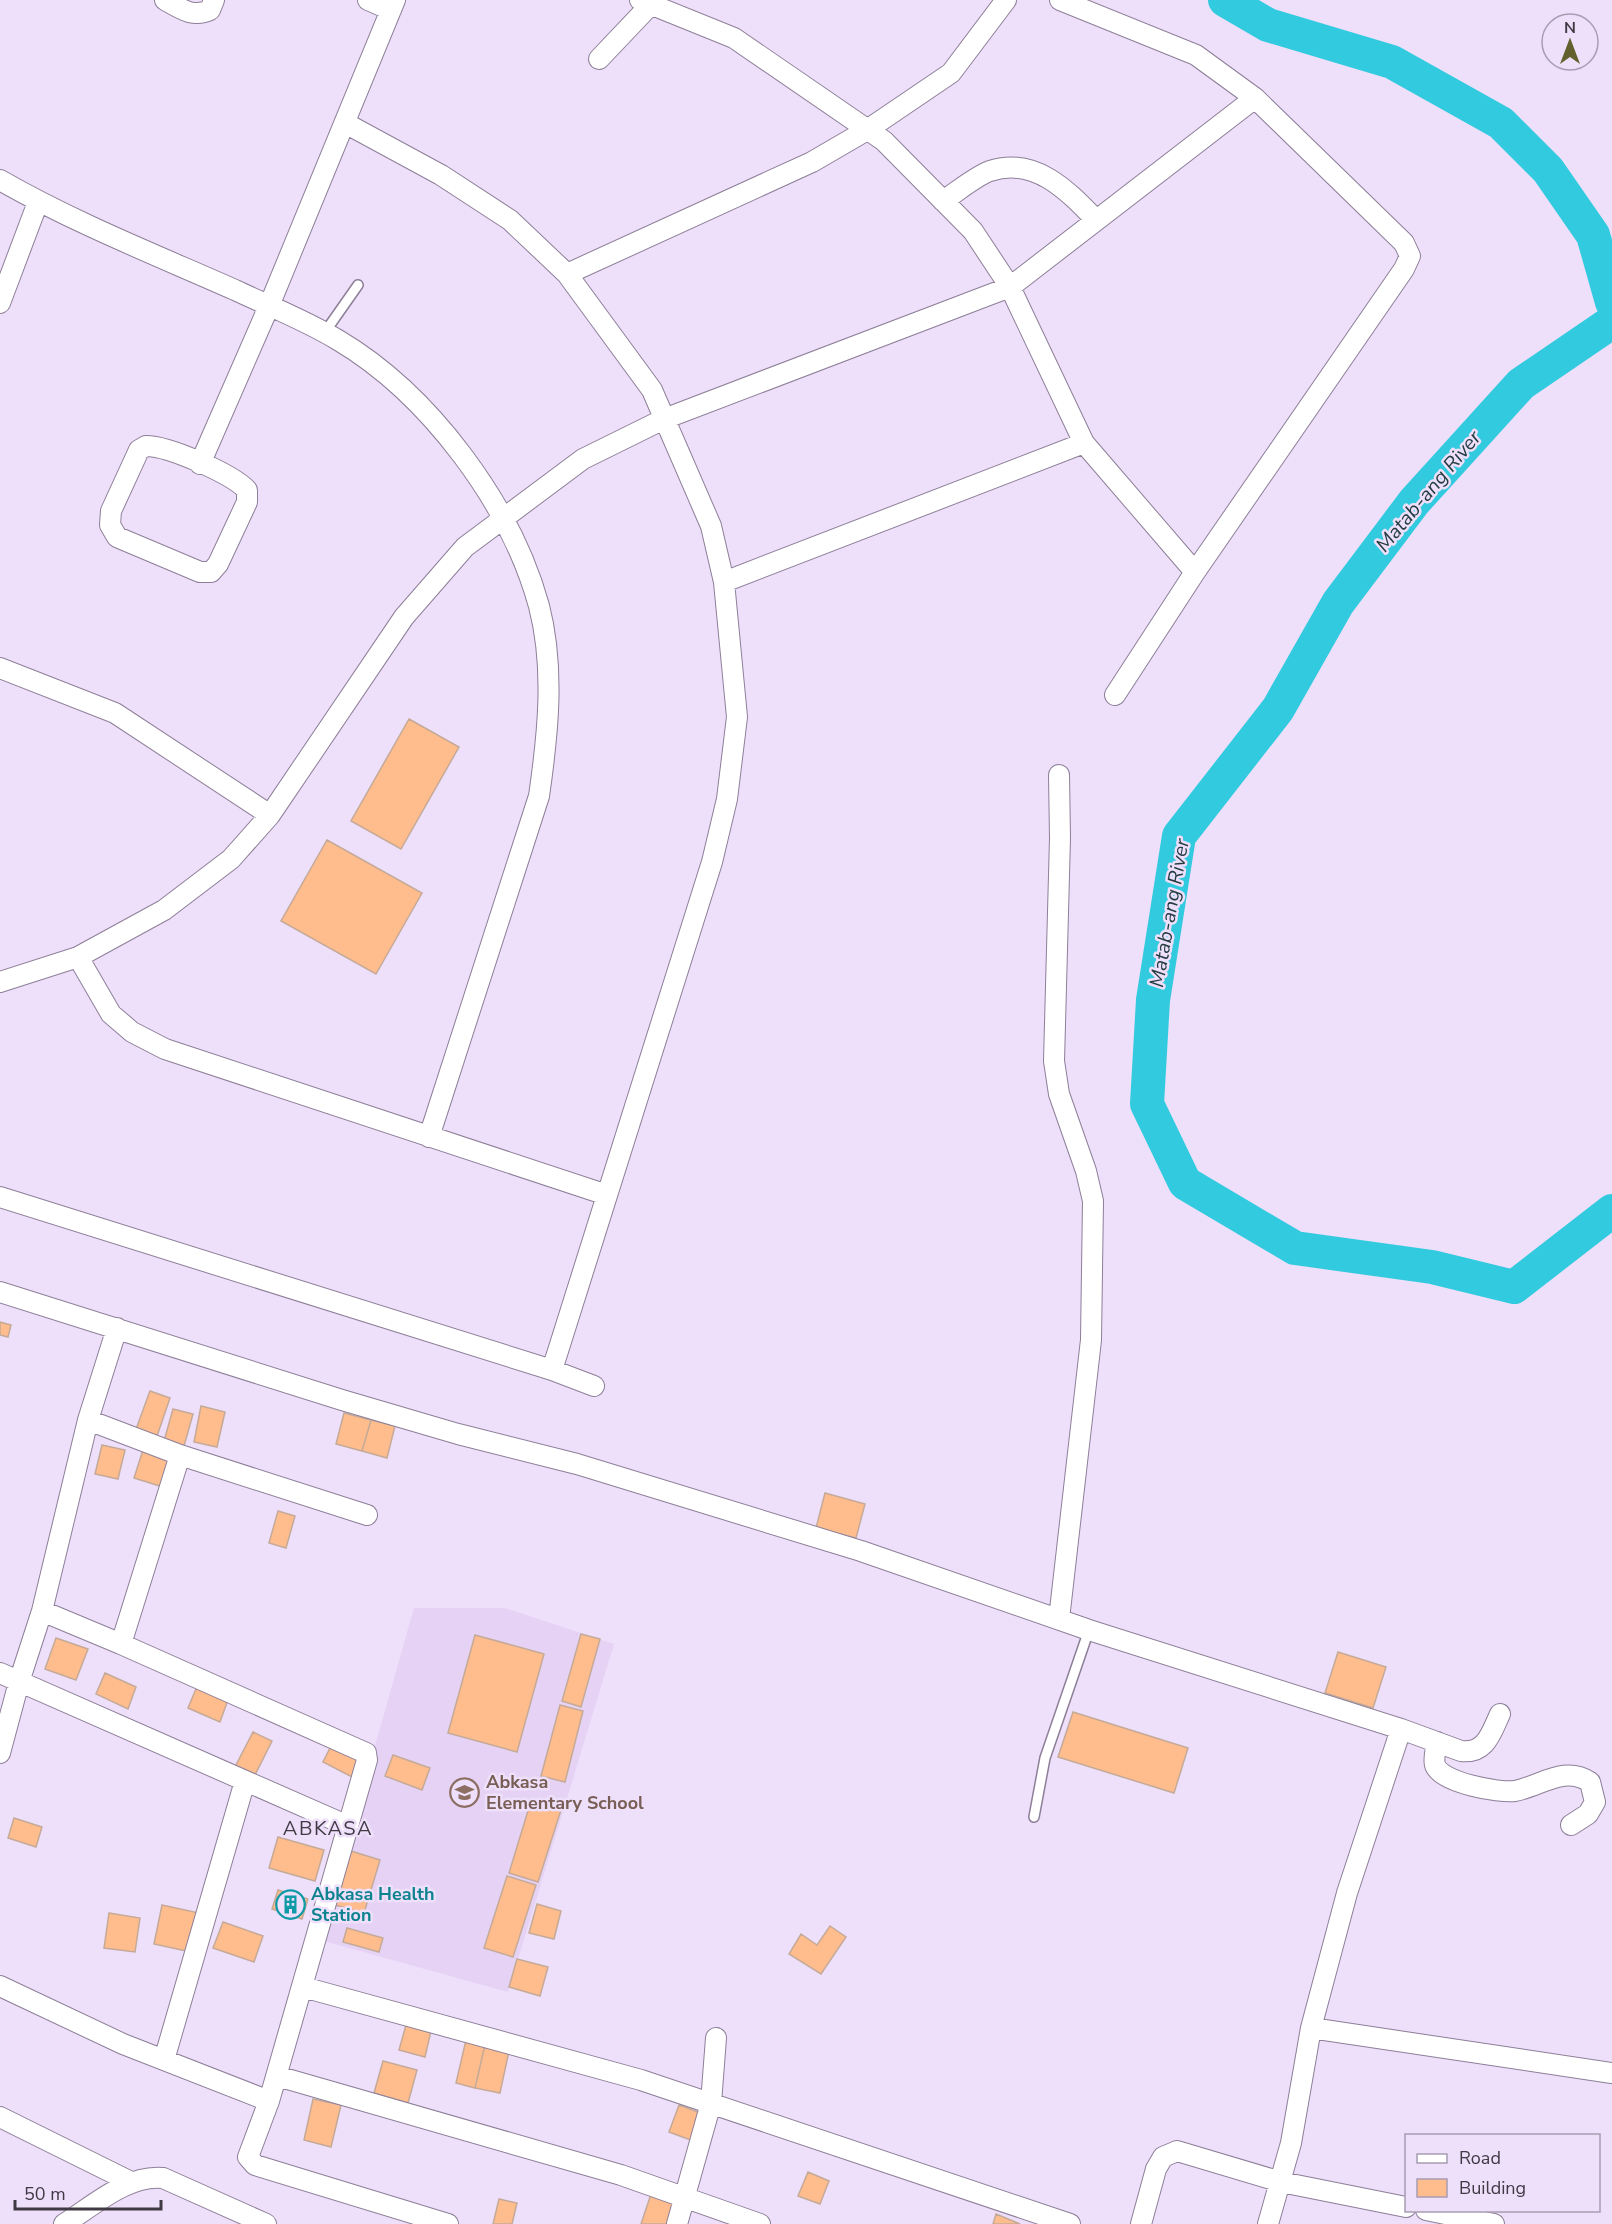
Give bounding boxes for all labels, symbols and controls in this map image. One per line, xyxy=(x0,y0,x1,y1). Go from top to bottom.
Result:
north arrow xyxy=(1540,12,1600,72)
text: N xyxy=(1564,17,1576,39)
water label: Matab-ang River xyxy=(1370,424,1488,558)
water label: Matab-ang River xyxy=(1143,836,1196,990)
place label: Abkasa Elementary School xyxy=(486,1770,644,1815)
school or university icon: Abkasa Elementary School xyxy=(449,1776,481,1808)
district label: ABKASA xyxy=(283,1815,373,1842)
place label: Abkasa Health Station xyxy=(311,1882,435,1927)
building icon: Abkasa Health Station xyxy=(274,1888,306,1920)
legend xyxy=(1405,2134,1600,2212)
text: Road xyxy=(1459,2146,1501,2170)
scale bar xyxy=(15,2173,160,2211)
text: Building xyxy=(1459,2176,1526,2200)
text: 50 m xyxy=(24,2182,66,2206)

